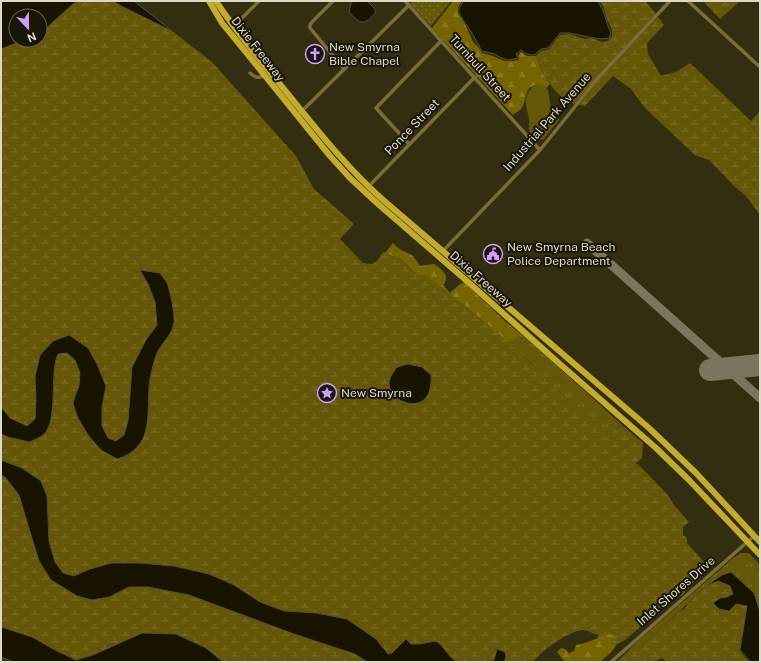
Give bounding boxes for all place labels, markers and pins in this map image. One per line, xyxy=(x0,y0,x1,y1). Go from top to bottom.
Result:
place label: New Smyrna Bible Chapel xyxy=(329,40,400,68)
church icon: New Smyrna Bible Chapel xyxy=(304,43,326,65)
place label: New Smyrna Beach Police Department xyxy=(507,240,616,268)
public building icon: New Smyrna Beach Police Department xyxy=(482,243,504,265)
place icon: New Smyrna xyxy=(316,382,338,404)
place label: New Smyrna xyxy=(341,386,412,400)

